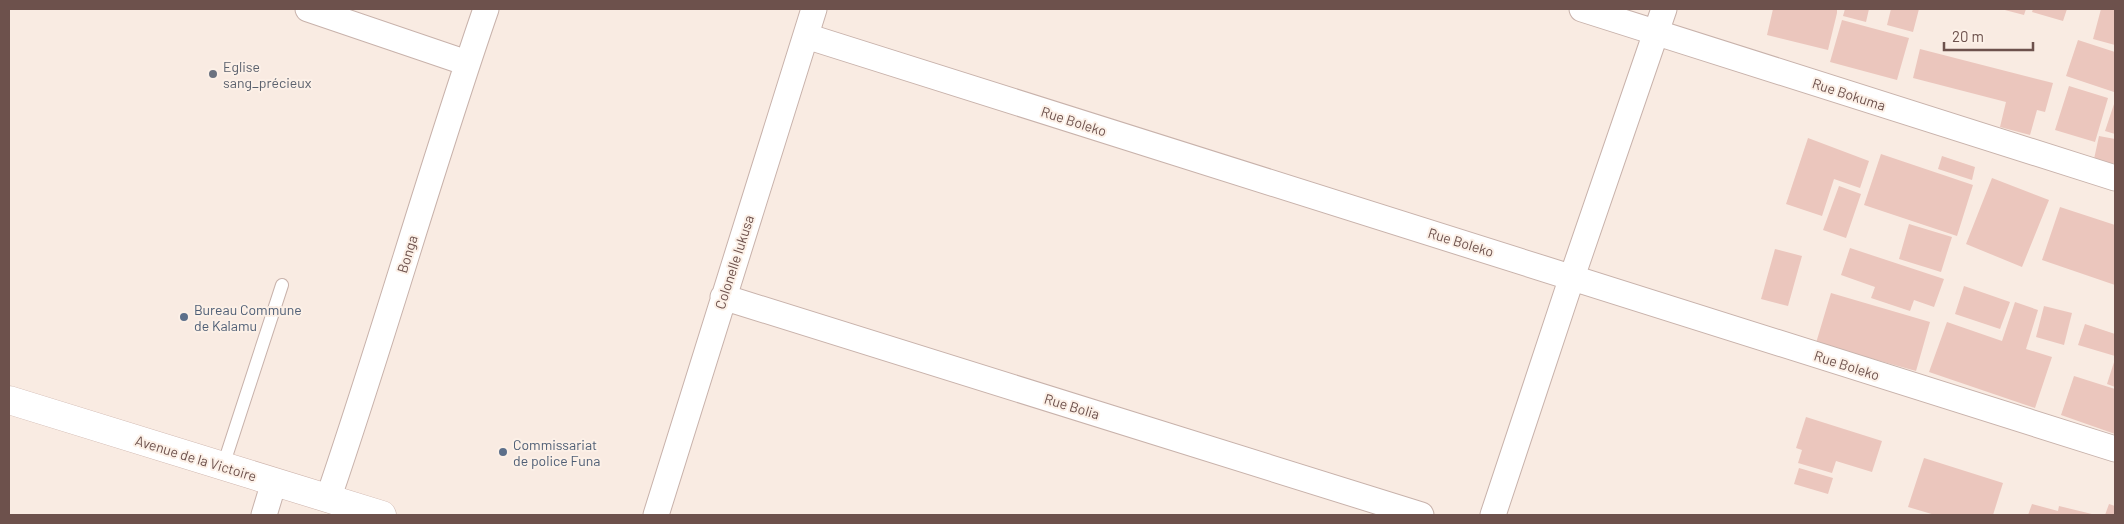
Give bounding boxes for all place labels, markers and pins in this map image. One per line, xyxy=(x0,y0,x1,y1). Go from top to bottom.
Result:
place label: Eglise sang_précieux xyxy=(223,58,312,91)
marker: Eglise sang_précieux xyxy=(207,68,219,80)
place label: Bureau Commune de Kalamu xyxy=(194,301,302,334)
marker: Bureau Commune de Kalamu xyxy=(178,311,190,323)
place label: Commissariat de police Funa xyxy=(513,436,600,469)
marker: Commissariat de police Funa xyxy=(497,446,509,458)

